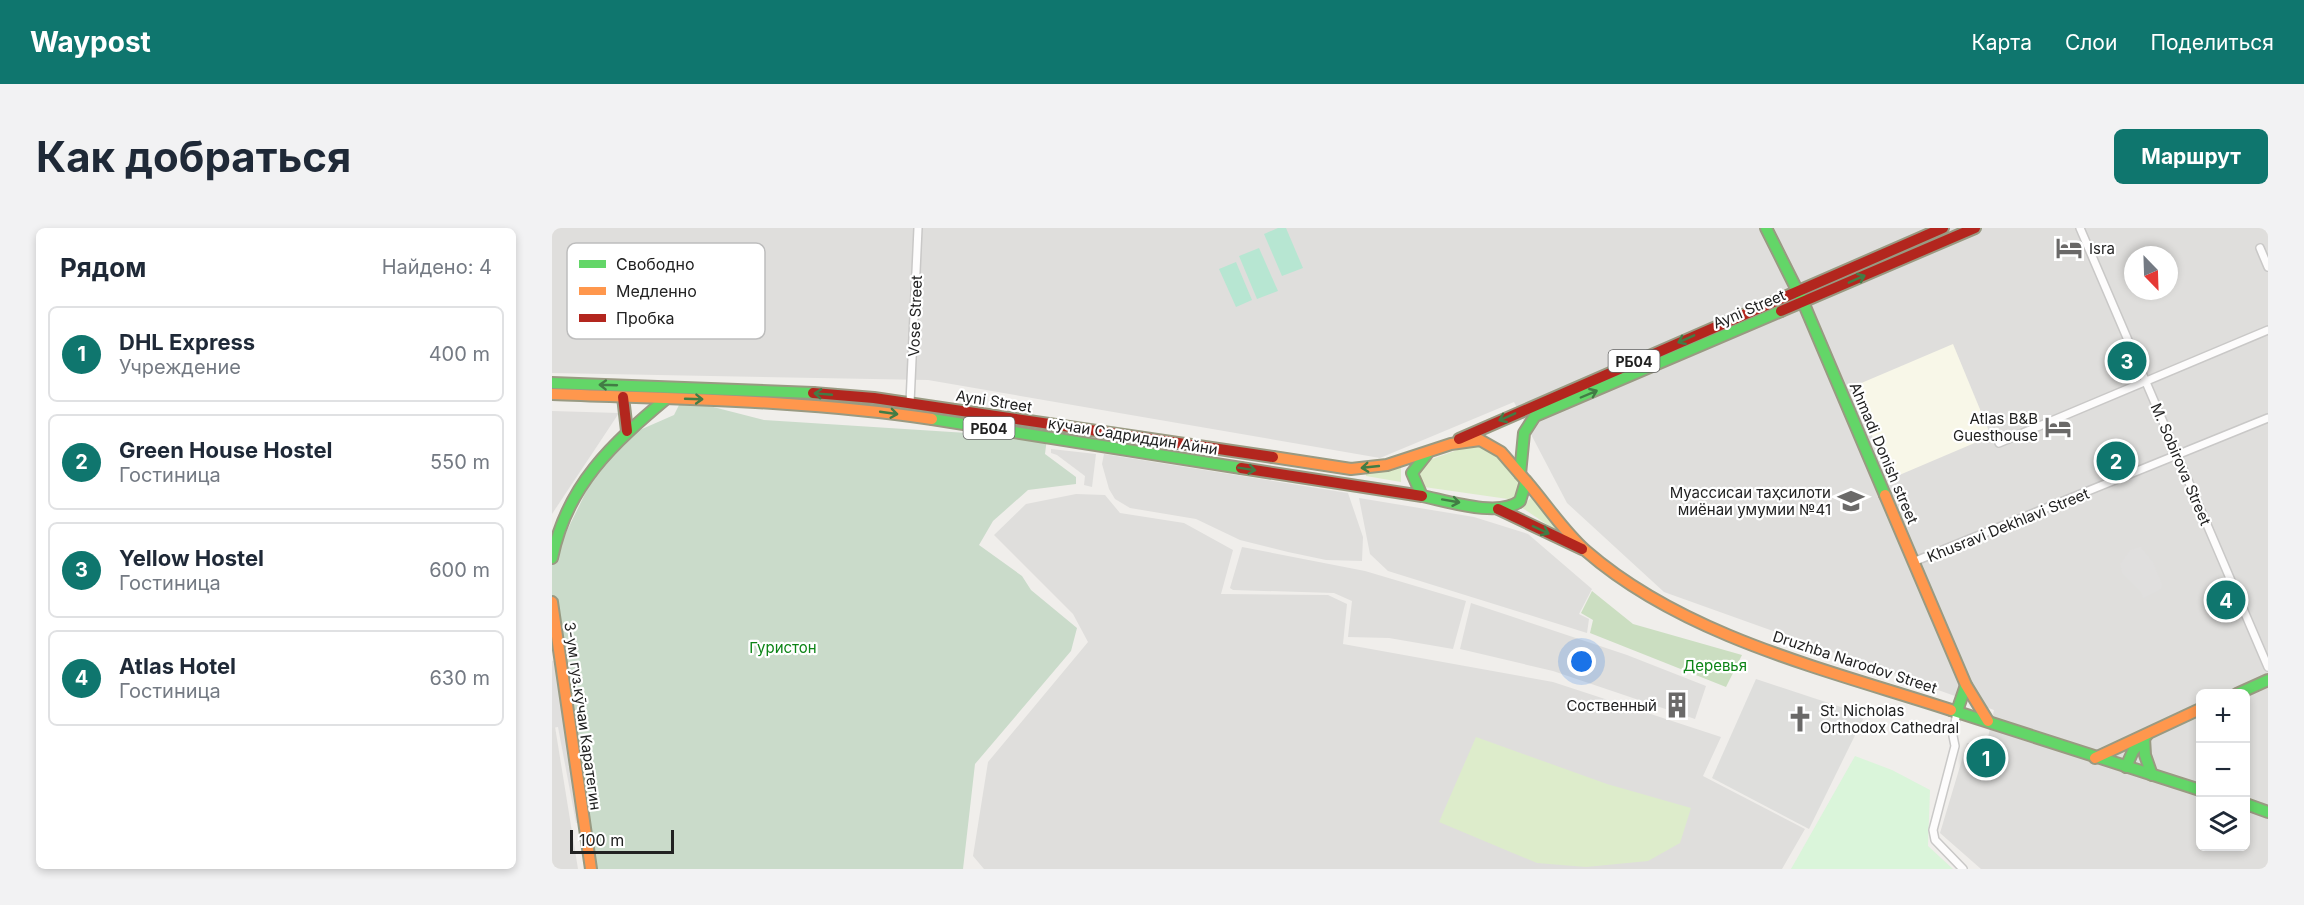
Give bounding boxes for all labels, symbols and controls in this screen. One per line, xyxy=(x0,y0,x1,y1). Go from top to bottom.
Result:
text: Waypost xyxy=(30,25,151,59)
text: Карта xyxy=(1972,30,2032,55)
text: Слои xyxy=(2065,30,2117,55)
text: Поделиться xyxy=(2150,30,2274,55)
button: Маршрут xyxy=(2114,129,2268,184)
text: Как добраться xyxy=(36,131,351,182)
hotel icon: Isra xyxy=(2054,233,2084,263)
place label: Isra xyxy=(2089,239,2115,258)
legend xyxy=(567,243,765,339)
north arrow xyxy=(2124,246,2178,300)
text: Рядом xyxy=(60,252,146,283)
text: Свободно xyxy=(616,254,695,274)
text: Найдено: 4 xyxy=(382,255,492,279)
one-way arrow xyxy=(1847,273,1865,284)
street label: Vose Street xyxy=(904,275,926,357)
text: Медленно xyxy=(616,281,697,301)
street label: Ayni Street xyxy=(1710,285,1788,333)
text: Пробка xyxy=(616,308,674,328)
text: DHL Express xyxy=(119,329,255,355)
one-way arrow xyxy=(1677,333,1695,345)
pin: 3 xyxy=(2108,338,2146,384)
text: 1 xyxy=(77,342,86,366)
text: 400 m xyxy=(429,342,490,366)
road number: РБ04 xyxy=(1608,350,1660,372)
text: Учреждение xyxy=(119,355,241,379)
street label: Ahmadi Donish street xyxy=(1846,379,1922,527)
one-way arrow xyxy=(598,380,618,391)
street label: Ayni Street xyxy=(955,386,1034,416)
one-way arrow xyxy=(814,388,834,399)
one-way arrow xyxy=(1580,388,1598,399)
one-way arrow xyxy=(684,393,704,404)
street label: M. Sobirova Street xyxy=(2147,400,2215,528)
one-way arrow xyxy=(878,408,898,419)
place label: Atlas B&B Guesthouse xyxy=(1953,409,2038,445)
one-way arrow xyxy=(1498,412,1516,423)
hotel icon: Atlas B&B Guesthouse xyxy=(2043,412,2073,442)
street label: кӯчаи Садриддин Айни xyxy=(1047,413,1219,459)
road number: РБ04 xyxy=(964,417,1014,439)
text: Green House Hostel xyxy=(119,437,332,463)
pin: 2 xyxy=(2096,438,2136,484)
text: 2 xyxy=(75,450,88,474)
text: 550 m xyxy=(430,450,490,474)
one-way arrow xyxy=(1361,462,1381,473)
text: Гостиница xyxy=(119,463,221,487)
one-way arrow xyxy=(1237,464,1257,475)
place label: Муассисаи таҳсилоти миёнаи умумии №41 xyxy=(1670,483,1831,519)
street label: Khusravi Dekhlavi Street xyxy=(1924,484,2092,566)
school or university icon: Муассисаи таҳсилоти миёнаи умумии №41 xyxy=(1836,486,1866,516)
one-way arrow xyxy=(1440,495,1460,506)
one-way arrow xyxy=(1532,524,1550,536)
text: Yellow Hostel xyxy=(119,545,264,571)
text: 3 xyxy=(75,558,88,582)
text: 600 m xyxy=(429,558,490,582)
text: Гостиница xyxy=(119,571,221,595)
pin: 4 xyxy=(2206,578,2246,622)
street label: 3-ум гуз.кӯчаи Каратегин xyxy=(560,621,606,811)
street label: Druzhba Narodov Street xyxy=(1771,626,1940,698)
park label: Гуристон xyxy=(749,638,817,657)
your location xyxy=(1567,647,1596,676)
text: Atlas Hotel xyxy=(119,653,236,679)
park label: Деревья xyxy=(1683,656,1747,675)
text: 4 xyxy=(75,666,88,690)
text: 630 m xyxy=(429,666,490,690)
text: Гостиница xyxy=(119,679,221,703)
map controls xyxy=(2196,689,2250,851)
button: + xyxy=(2196,689,2250,743)
building icon: Соственный xyxy=(1662,690,1692,720)
place label: Соственный xyxy=(1566,696,1657,715)
place label: St. Nicholas Orthodox Cathedral xyxy=(1820,701,1959,737)
church icon: St. Nicholas Orthodox Cathedral xyxy=(1785,704,1815,734)
pin: 1 xyxy=(1966,736,2006,780)
button: − xyxy=(2196,743,2250,797)
button: layers xyxy=(2196,797,2250,851)
scale bar xyxy=(570,827,674,854)
text: 100 m xyxy=(579,830,624,850)

